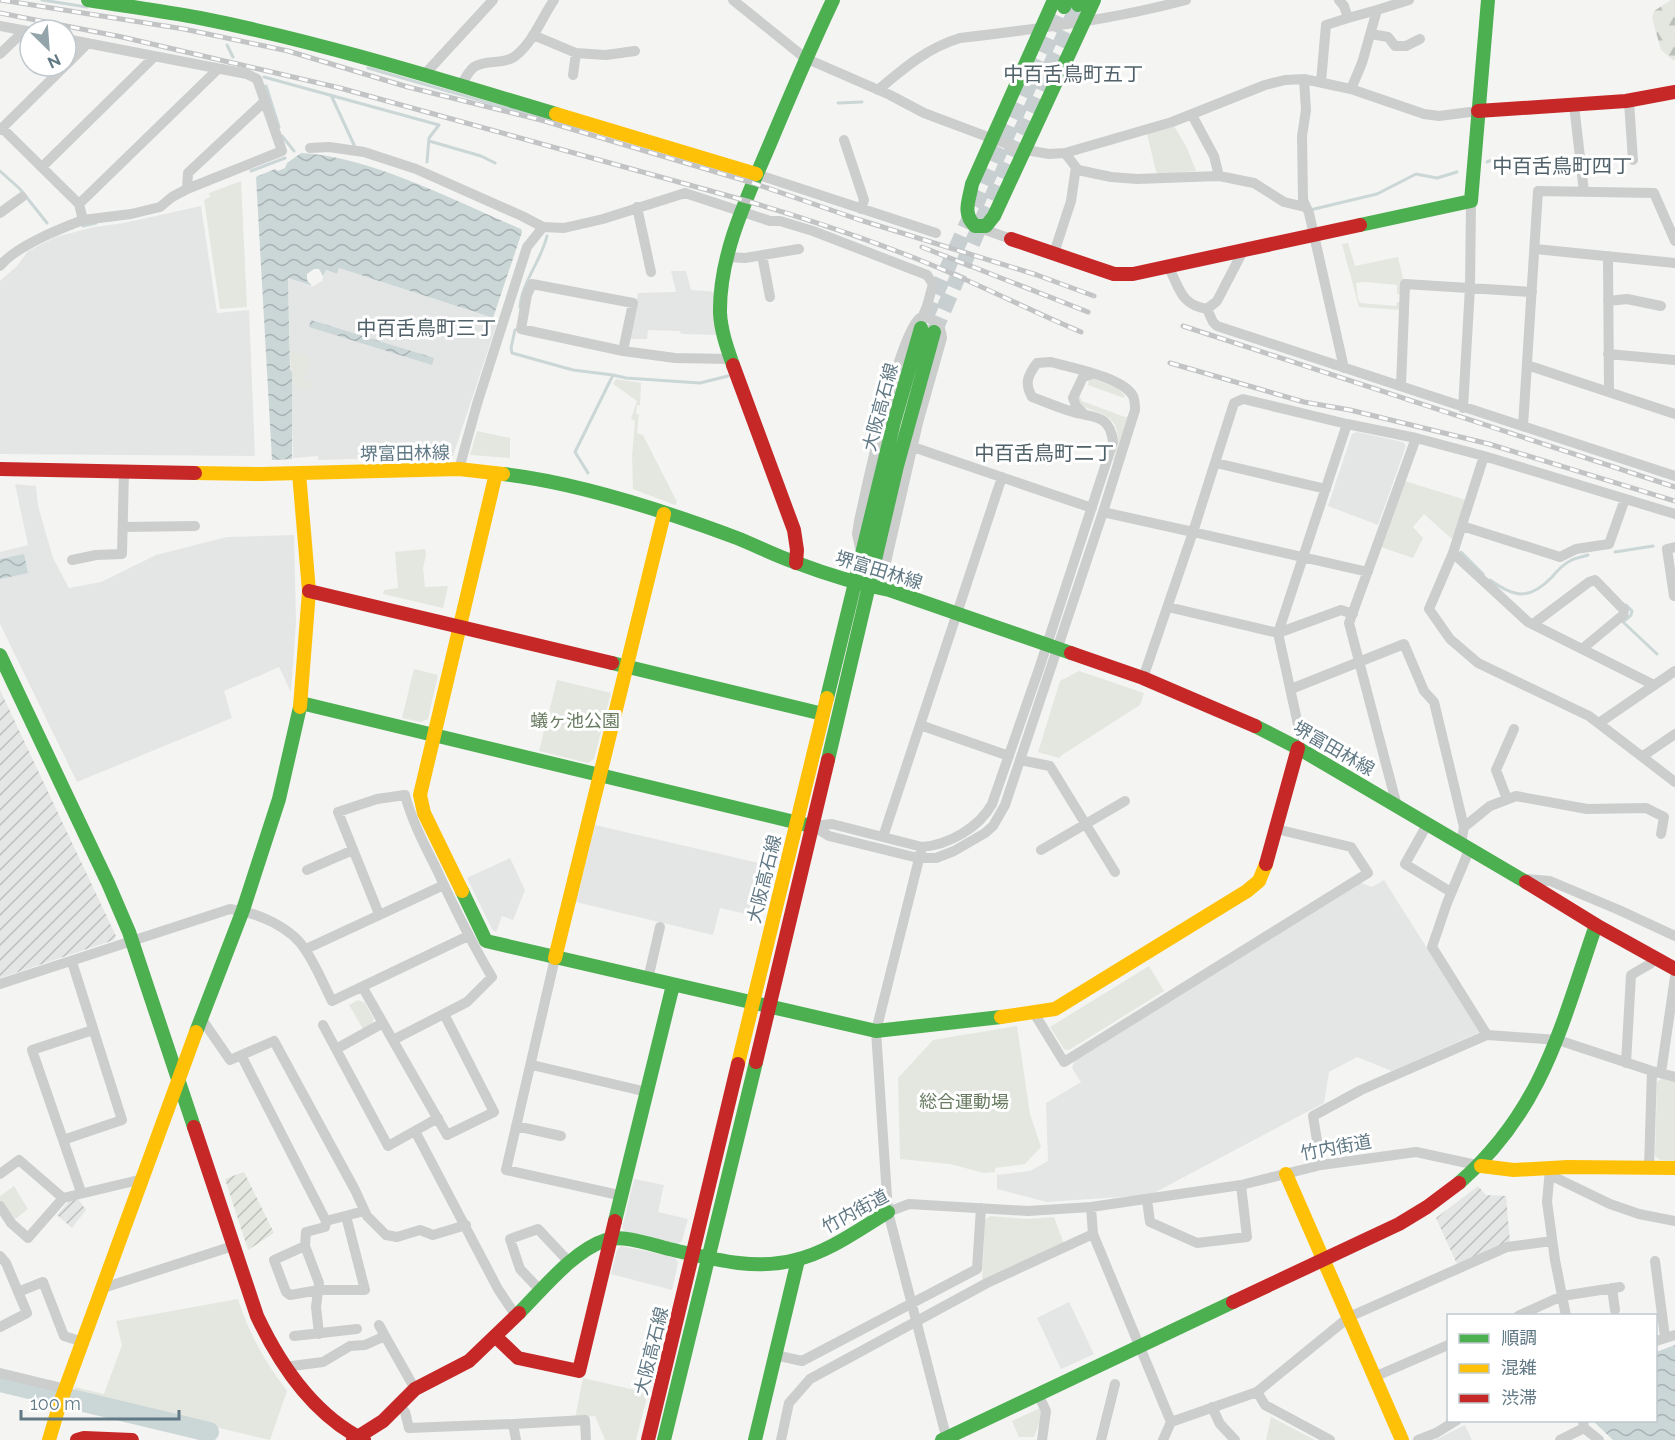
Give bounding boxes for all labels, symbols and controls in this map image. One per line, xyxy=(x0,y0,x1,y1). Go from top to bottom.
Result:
north arrow xyxy=(18,18,78,78)
text: N xyxy=(45,50,64,72)
district label: 中百舌鳥町五丁 xyxy=(1003,62,1143,86)
district label: 中百舌鳥町四丁 xyxy=(1492,154,1632,178)
district label: 中百舌鳥町三丁 xyxy=(356,316,496,340)
street label: 大阪高石線 xyxy=(858,361,902,453)
district label: 中百舌鳥町二丁 xyxy=(974,441,1114,465)
street label: 堺富田林線 xyxy=(360,442,450,464)
street label: 堺富田林線 xyxy=(833,547,925,593)
park label: 蟻ヶ池公園 xyxy=(530,710,620,731)
street label: 堺富田林線 xyxy=(1290,716,1378,780)
street label: 大阪高石線 xyxy=(743,833,785,925)
park label: 総合運動場 xyxy=(919,1091,1009,1112)
street label: 竹内街道 xyxy=(1299,1130,1373,1164)
street label: 竹内街道 xyxy=(818,1185,892,1237)
street label: 大阪高石線 xyxy=(630,1305,672,1397)
legend xyxy=(1447,1314,1657,1422)
text: 順調 xyxy=(1501,1327,1537,1348)
text: 混雑 xyxy=(1501,1357,1537,1378)
scale bar xyxy=(21,1383,178,1421)
text: 渋滞 xyxy=(1501,1387,1537,1408)
text: 100 m xyxy=(30,1393,81,1414)

